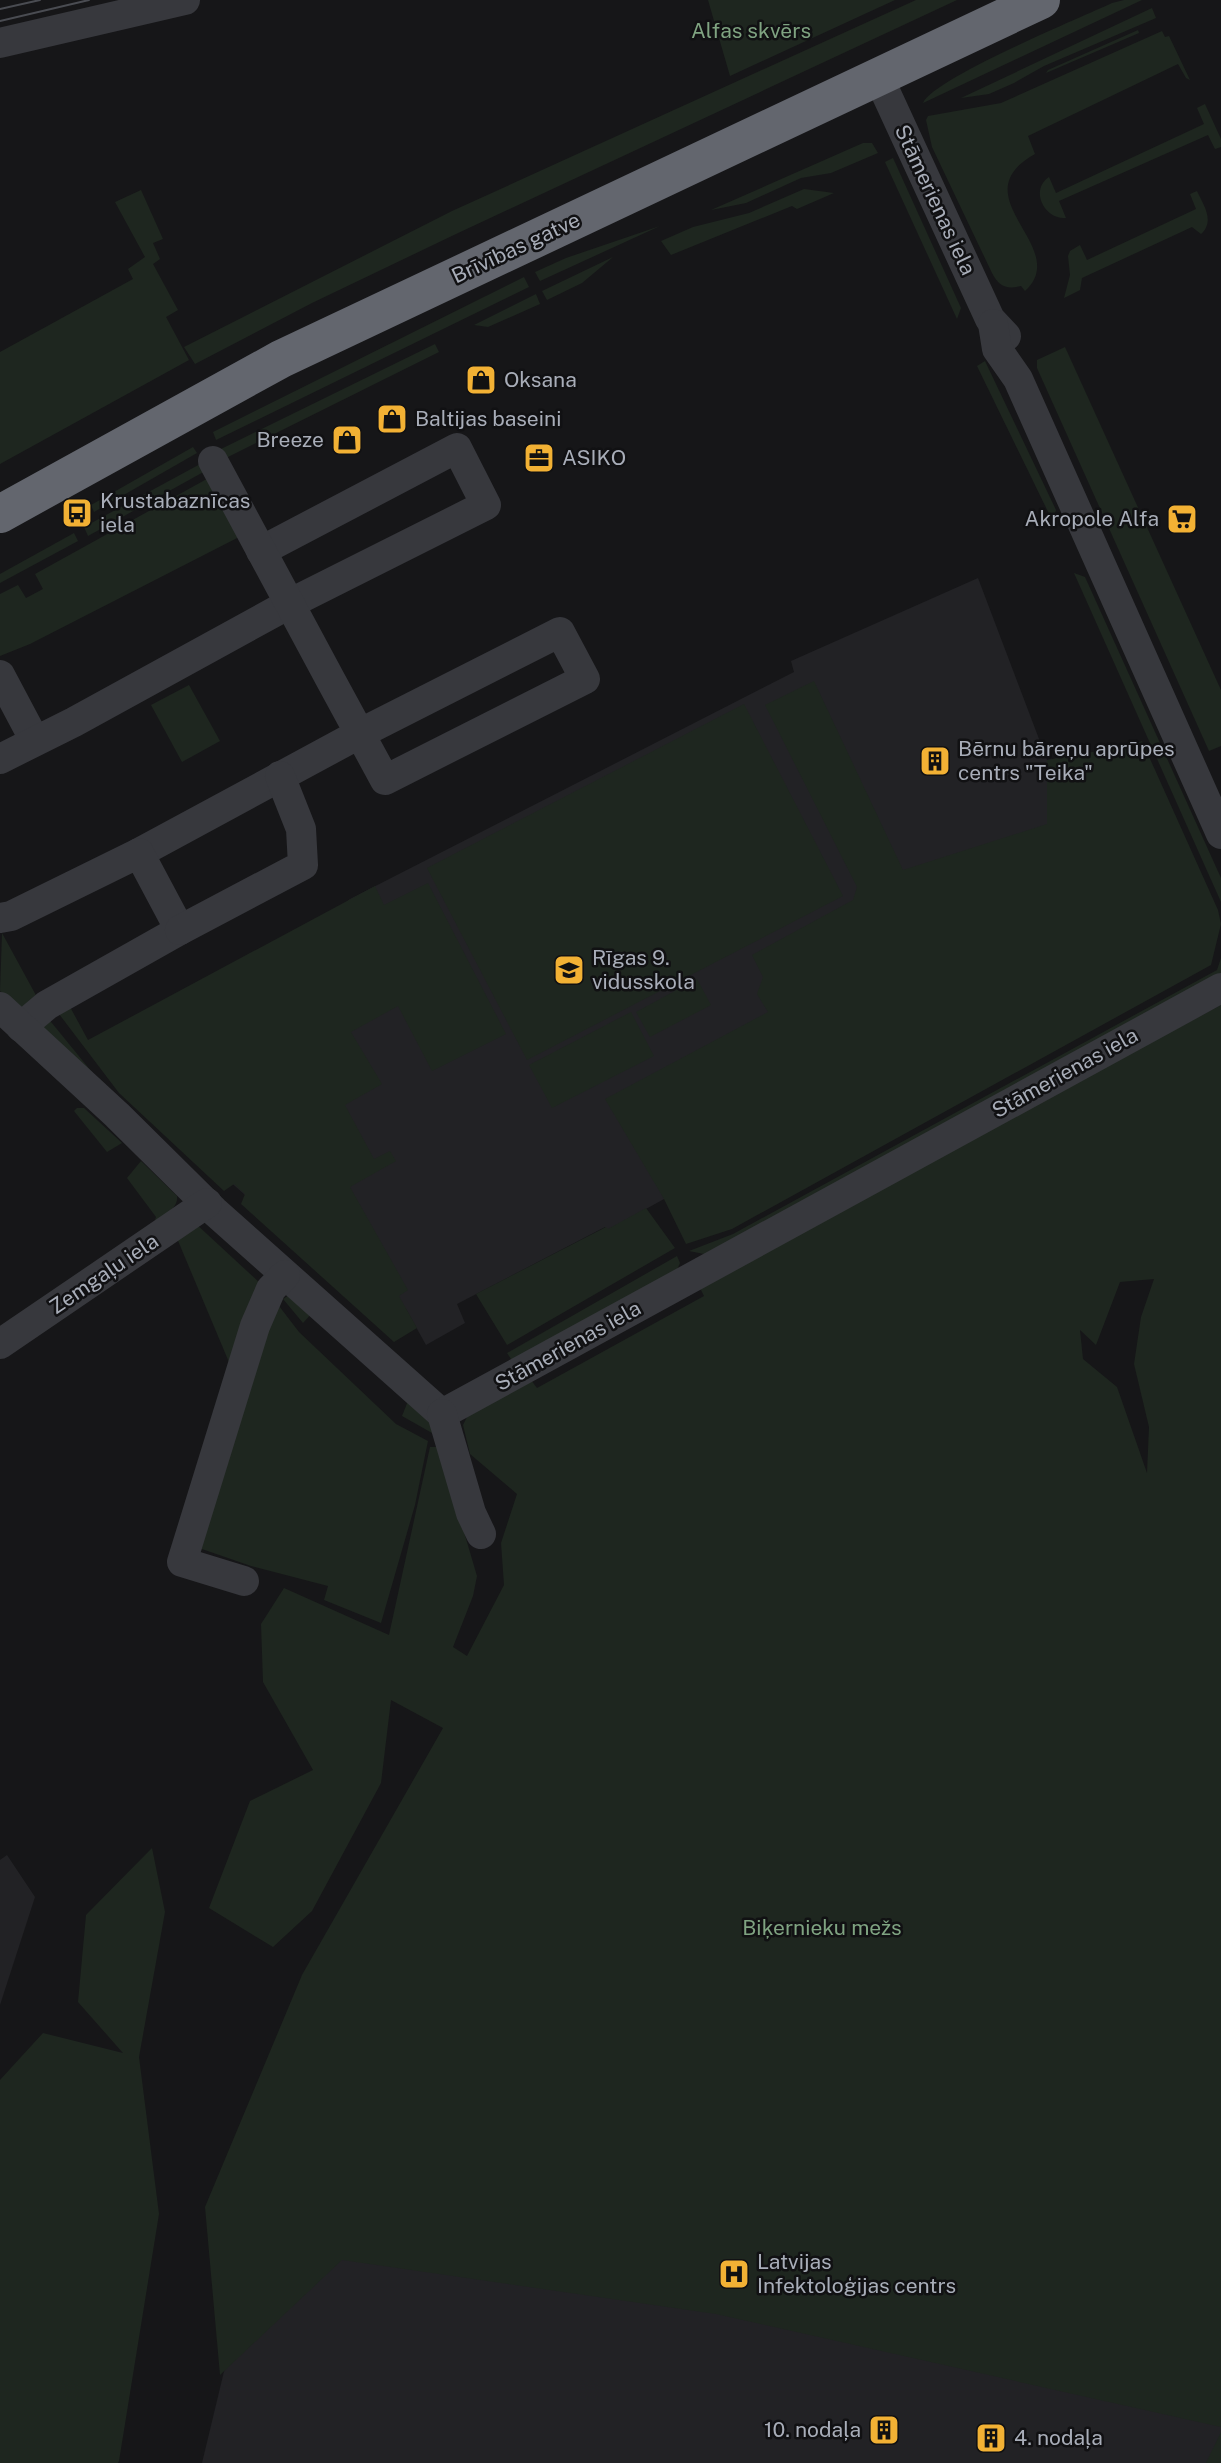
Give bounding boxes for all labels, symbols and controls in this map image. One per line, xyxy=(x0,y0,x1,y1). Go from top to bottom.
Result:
park label: Alfas skvērs xyxy=(691,18,811,43)
street label: Stāmerienas iela xyxy=(890,121,981,279)
street label: Brīvības gatve xyxy=(448,207,584,288)
shop icon: Oksana xyxy=(464,363,498,397)
place label: Oksana xyxy=(504,367,577,392)
shop icon: Baltijas baseini xyxy=(375,402,409,436)
place label: Baltijas baseini xyxy=(415,406,561,431)
shop icon: Breeze xyxy=(330,423,364,457)
place label: Breeze xyxy=(256,427,324,452)
office icon: ASIKO xyxy=(522,441,556,475)
place label: ASIKO xyxy=(562,445,626,470)
place label: Krustabaznīcas iela xyxy=(100,488,250,537)
bus stop icon: Krustabaznīcas iela xyxy=(60,496,94,530)
supermarket icon: Akropole Alfa xyxy=(1165,502,1199,536)
place label: Akropole Alfa xyxy=(1025,506,1159,531)
place label: Bērnu bāreņu aprūpes centrs "Teika" xyxy=(958,736,1175,785)
building icon: Bērnu bāreņu aprūpes centrs "Teika" xyxy=(918,744,952,778)
place label: Rīgas 9. vidusskola xyxy=(592,945,695,994)
school or university icon: Rīgas 9. vidusskola xyxy=(552,953,586,987)
street label: Stāmerienas iela xyxy=(987,1022,1142,1123)
street label: Zemgaļu iela xyxy=(45,1228,163,1319)
street label: Stāmerienas iela xyxy=(490,1295,645,1396)
park label: Biķernieku mežs xyxy=(742,1915,902,1940)
place label: Latvijas Infektoloģijas centrs xyxy=(757,2249,956,2298)
hospital icon: Latvijas Infektoloģijas centrs xyxy=(717,2257,751,2291)
building icon: 10. nodaļa xyxy=(867,2413,901,2447)
place label: 10. nodaļa xyxy=(764,2417,861,2442)
building icon: 4. nodaļa xyxy=(974,2421,1008,2455)
place label: 4. nodaļa xyxy=(1014,2425,1103,2450)

